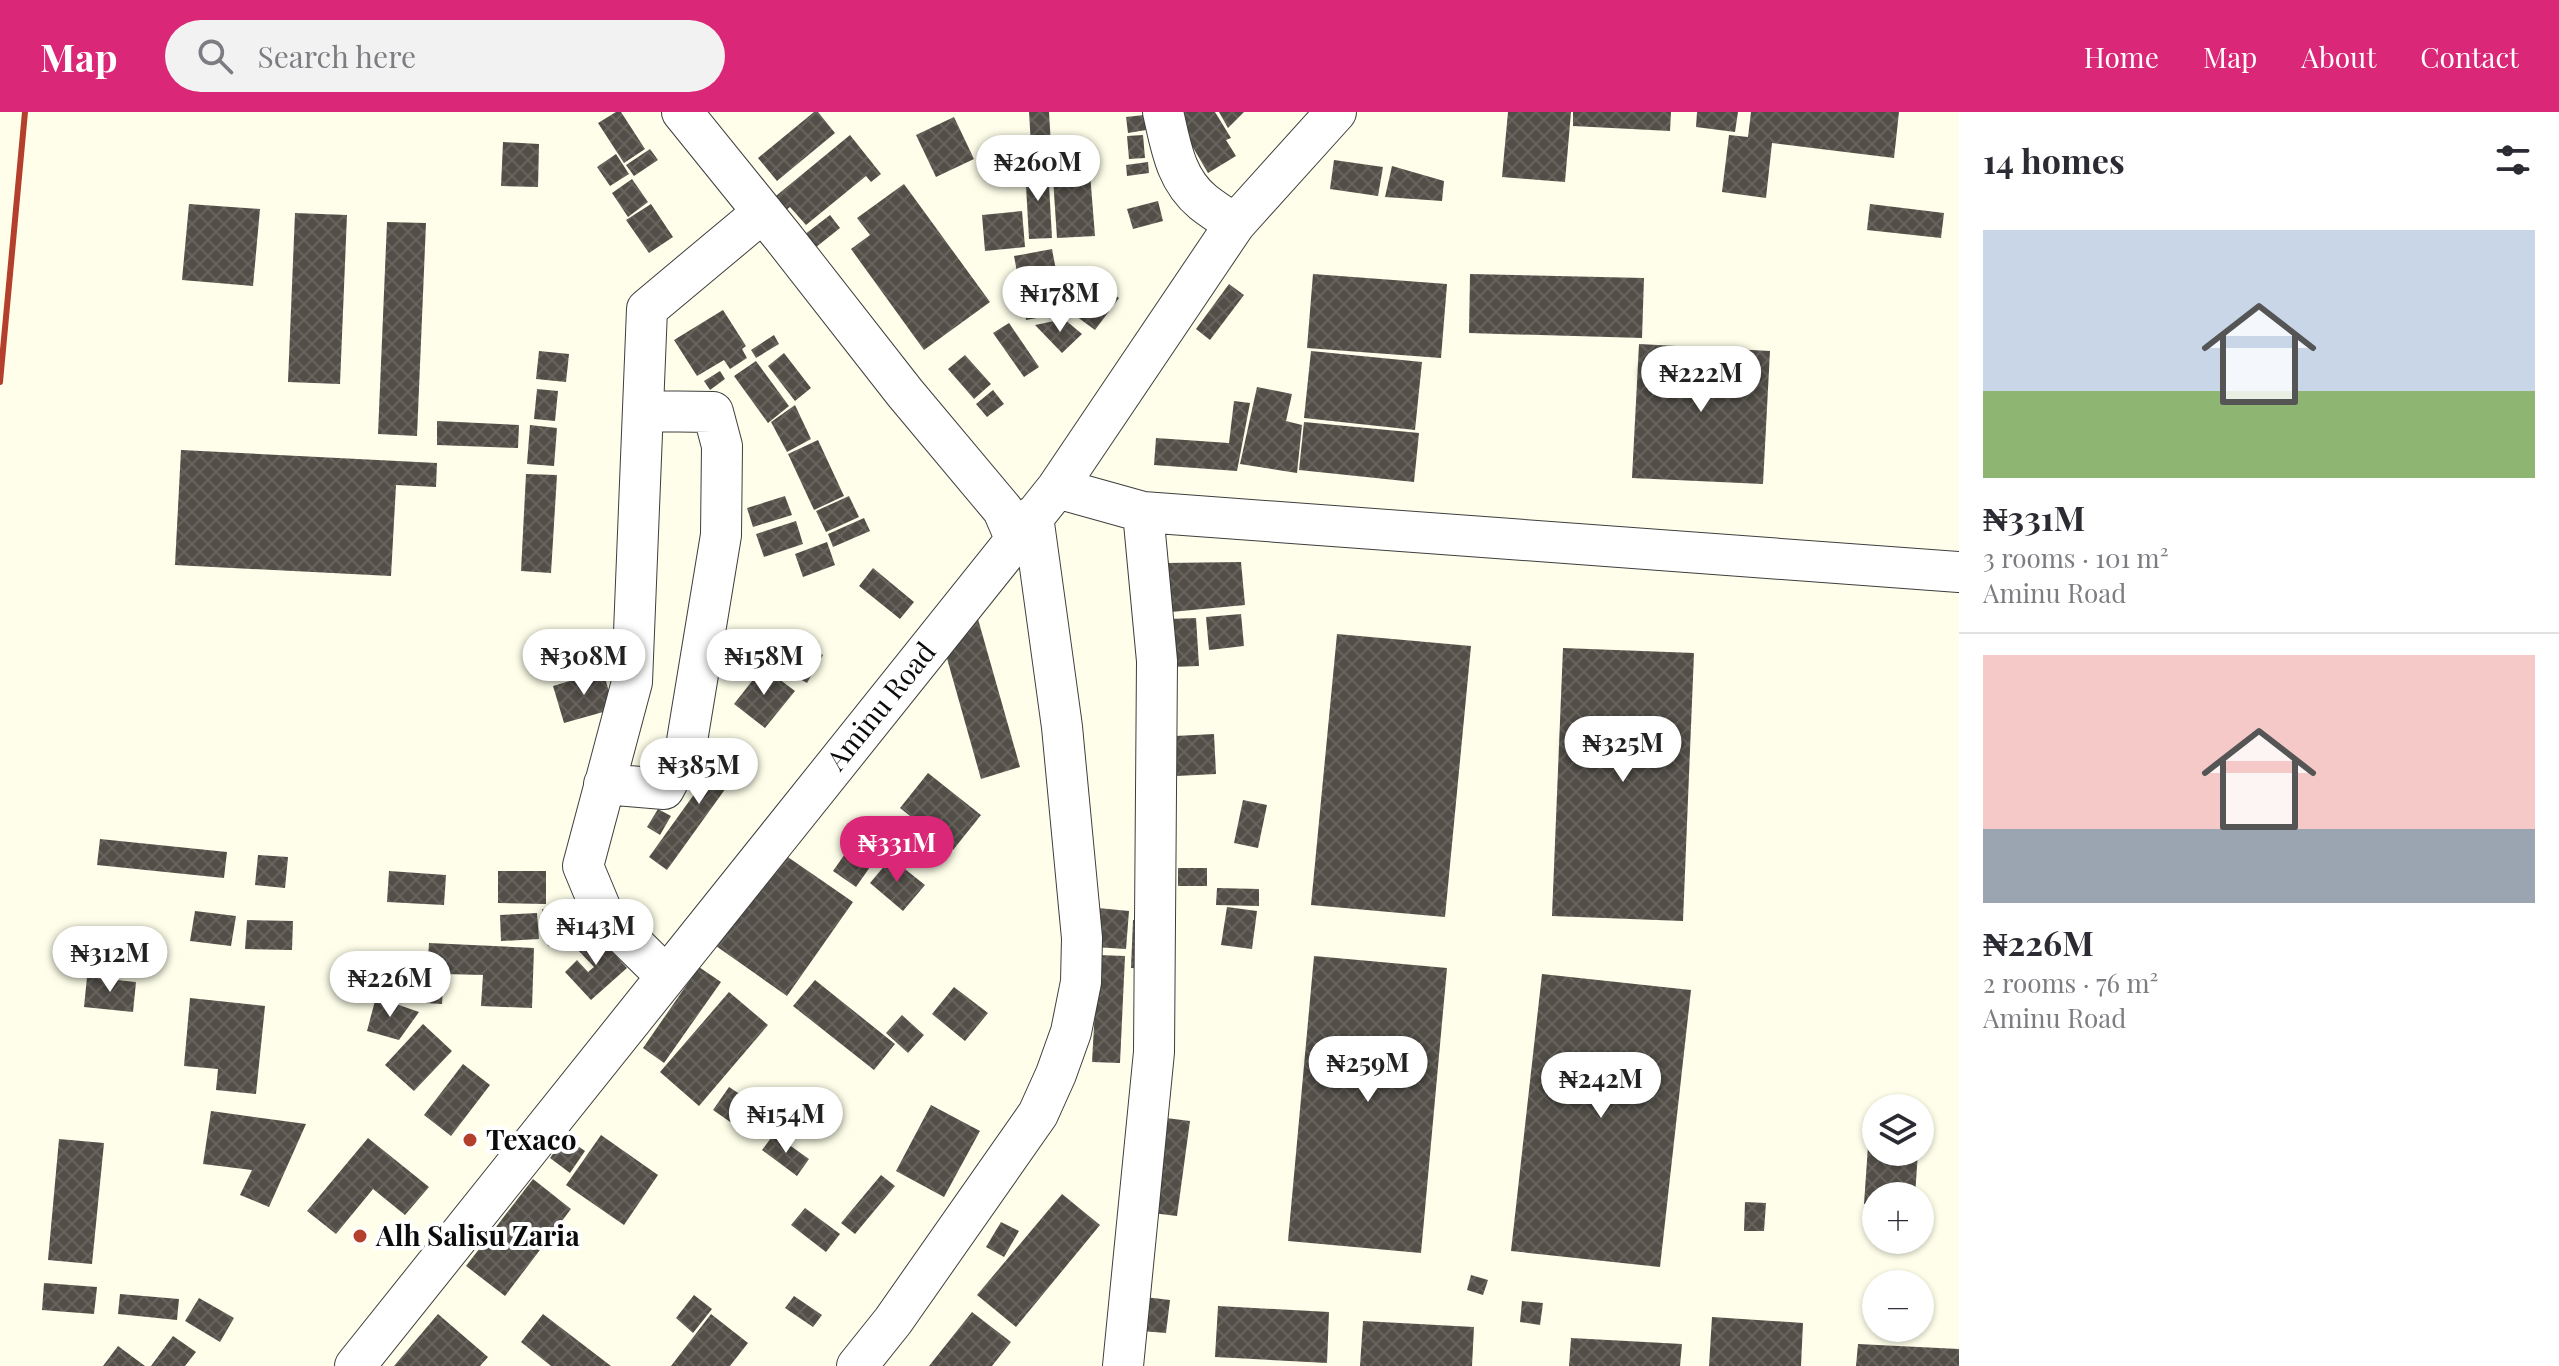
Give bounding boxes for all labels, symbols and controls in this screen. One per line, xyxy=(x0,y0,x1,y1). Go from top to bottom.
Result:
search box xyxy=(165,20,725,92)
text: Map xyxy=(40,31,117,82)
icon: search xyxy=(193,34,237,78)
text: Search here xyxy=(257,36,416,76)
text: Home xyxy=(2084,38,2159,75)
text: Map xyxy=(2203,38,2257,75)
text: About xyxy=(2301,38,2376,75)
text: Contact xyxy=(2420,38,2519,75)
pin: ₦260M xyxy=(982,135,1094,203)
text: 14 homes xyxy=(1983,137,2125,183)
icon: filters xyxy=(2491,138,2535,182)
text: ₦260M xyxy=(994,143,1082,178)
pin: ₦178M xyxy=(1004,266,1116,334)
text: ₦178M xyxy=(1020,274,1100,309)
icon: home xyxy=(2187,282,2331,426)
pin: ₦222M xyxy=(1645,346,1757,414)
text: ₦222M xyxy=(1659,354,1743,389)
text: ₦331M xyxy=(1983,494,2085,540)
text: 3 rooms · 101 m² xyxy=(1983,540,2168,575)
text: Aminu Road xyxy=(1983,575,2126,610)
pin: ₦308M xyxy=(528,629,640,697)
pin: ₦158M xyxy=(708,629,820,697)
street label: Aminu Road xyxy=(816,633,943,777)
text: ₦308M xyxy=(541,637,627,672)
text: ₦158M xyxy=(724,637,804,672)
icon: home xyxy=(2187,707,2331,851)
pin: ₦325M xyxy=(1567,716,1679,784)
text: ₦325M xyxy=(1582,724,1664,759)
pin: ₦385M xyxy=(643,738,755,806)
text: ₦385M xyxy=(658,746,740,781)
pin: ₦331M xyxy=(841,816,953,884)
text: ₦331M xyxy=(858,824,936,859)
pin: ₦143M xyxy=(540,899,652,967)
text: ₦143M xyxy=(557,907,635,942)
text: ₦226M xyxy=(1983,919,2094,965)
pin: ₦312M xyxy=(54,926,166,994)
text: ₦312M xyxy=(70,934,150,969)
pin: ₦226M xyxy=(334,951,446,1019)
text: ₦226M xyxy=(348,959,432,994)
text: 2 rooms · 76 m² xyxy=(1983,965,2158,1000)
text: Aminu Road xyxy=(1983,1000,2126,1035)
pin: ₦259M xyxy=(1312,1036,1424,1104)
text: ₦259M xyxy=(1327,1044,1409,1079)
pin: ₦242M xyxy=(1545,1052,1657,1120)
text: ₦242M xyxy=(1559,1060,1643,1095)
pin: ₦154M xyxy=(730,1087,842,1155)
map controls xyxy=(1862,1094,1934,1342)
button: layers xyxy=(1862,1094,1934,1166)
text: ₦154M xyxy=(747,1095,825,1130)
place label: Texaco xyxy=(486,1120,576,1157)
marker: Texaco xyxy=(461,1131,479,1149)
button: + xyxy=(1862,1182,1934,1254)
place label: Alh Salisu Zaria xyxy=(375,1216,580,1253)
marker: Alh Salisu Zaria xyxy=(351,1227,369,1245)
button: − xyxy=(1862,1270,1934,1342)

